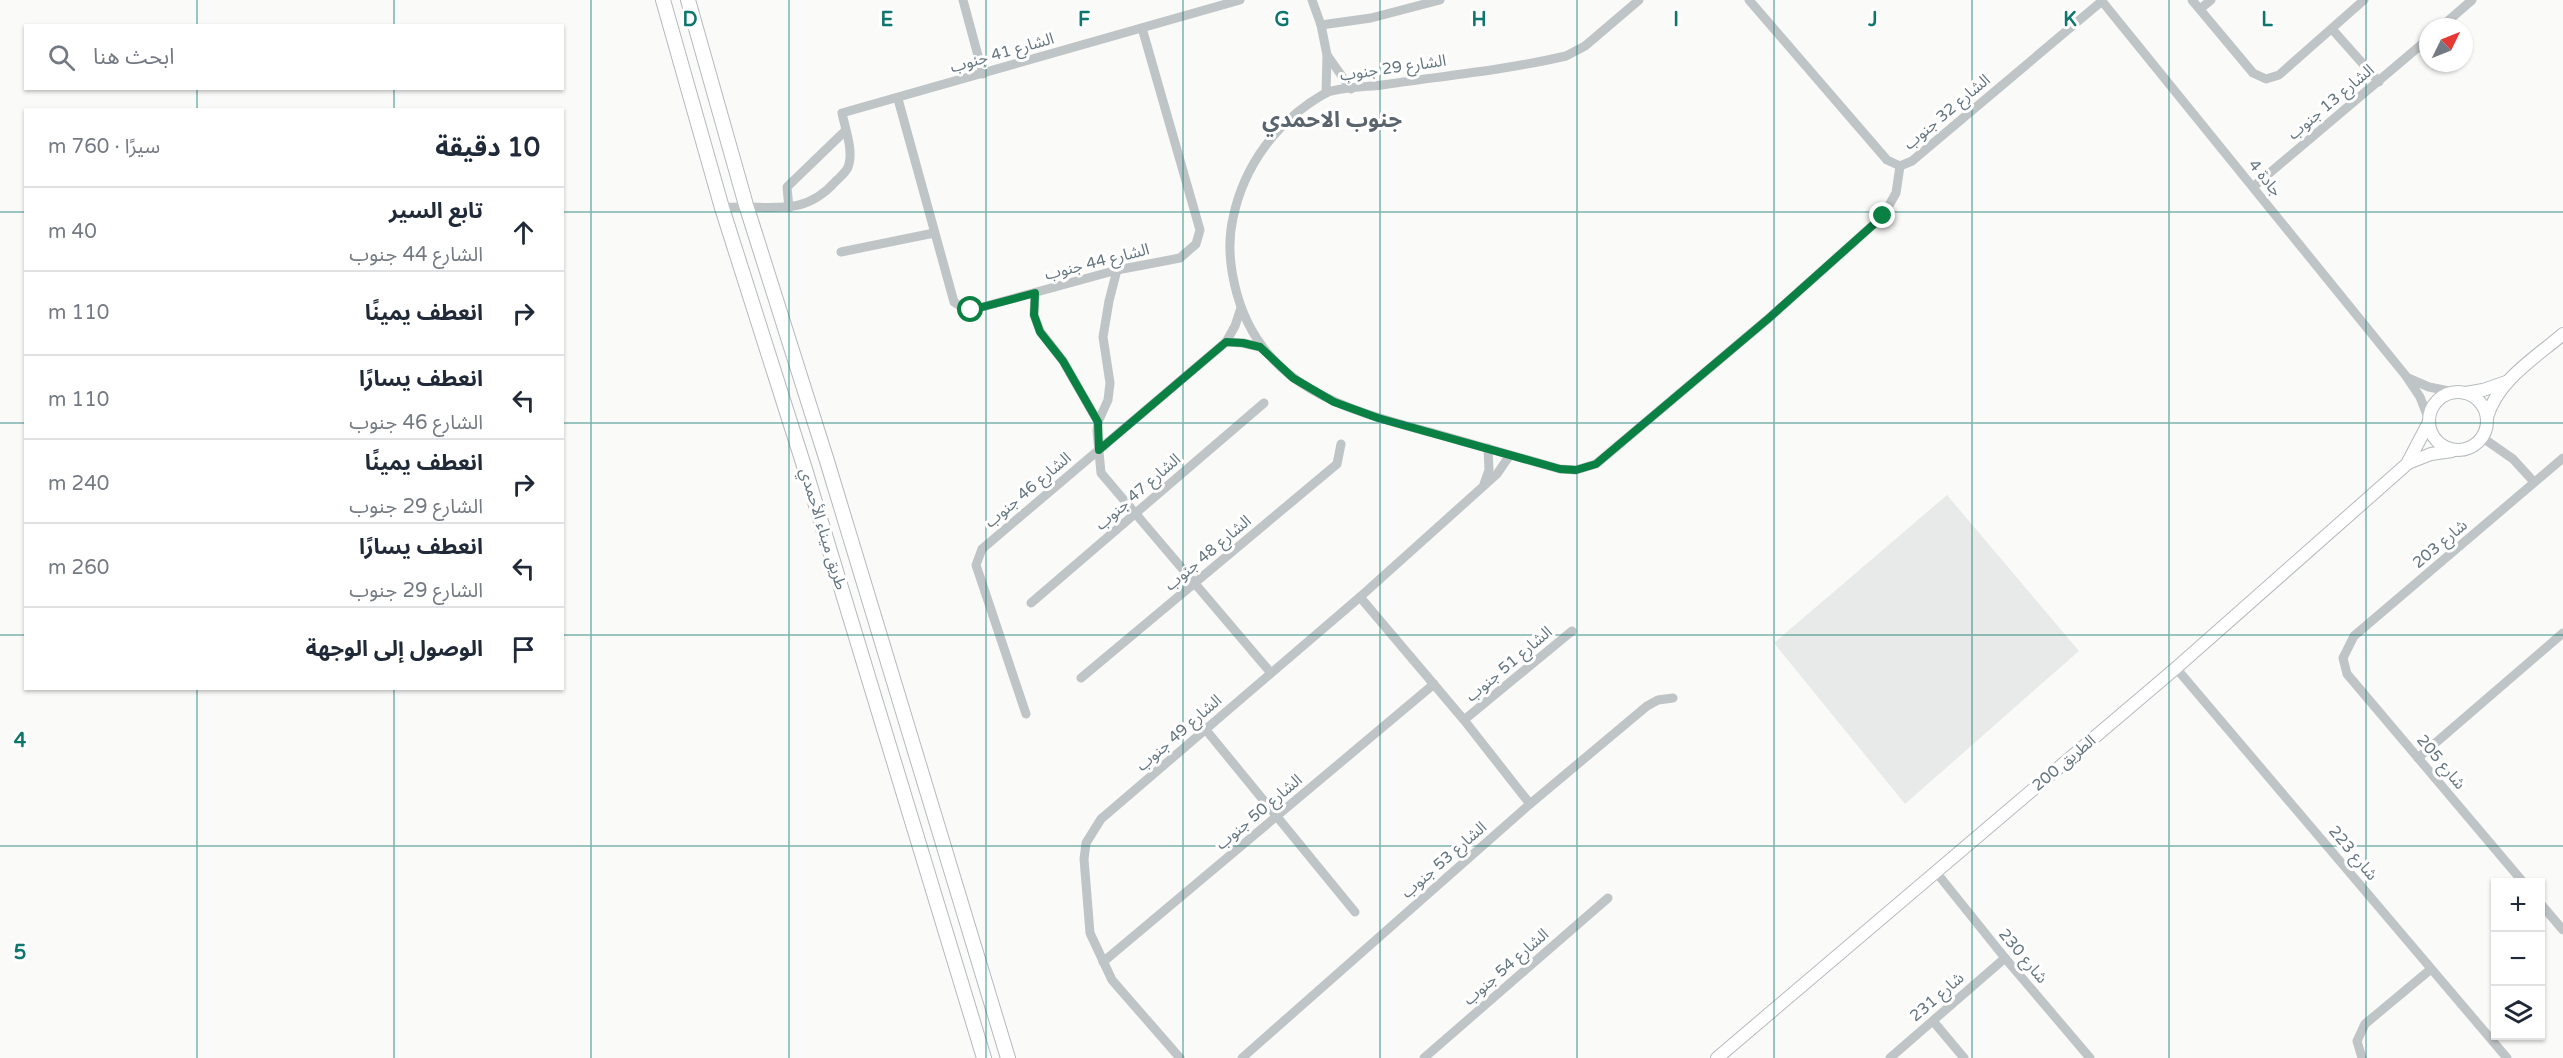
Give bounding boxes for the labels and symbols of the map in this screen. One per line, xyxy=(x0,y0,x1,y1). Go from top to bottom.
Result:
text: D xyxy=(682,8,698,32)
text: E xyxy=(881,8,894,32)
text: F xyxy=(1078,8,1090,32)
text: G xyxy=(1274,8,1290,32)
text: H xyxy=(1471,8,1487,32)
text: I xyxy=(1673,8,1679,32)
text: J xyxy=(1867,8,1878,32)
text: K xyxy=(2063,8,2077,32)
text: L xyxy=(2261,8,2273,32)
north arrow xyxy=(2419,18,2473,72)
street label: الشارع 41 جنوب xyxy=(948,29,1057,79)
street label: الشارع 29 جنوب xyxy=(1339,51,1448,87)
street label: الشارع 13 جنوب xyxy=(2284,60,2380,146)
street label: الشارع 32 جنوب xyxy=(1900,70,1996,156)
district label: جنوب الاحمدي xyxy=(1262,107,1402,137)
street label: جادة 4 xyxy=(2244,155,2286,201)
route end xyxy=(1869,202,1895,228)
street label: الشارع 44 جنوب xyxy=(1043,239,1152,287)
route start xyxy=(957,296,983,322)
street label: الشارع 46 جنوب xyxy=(981,448,1077,534)
street label: الشارع 47 جنوب xyxy=(1091,449,1186,536)
street label: طريق ميناء الأحمدي xyxy=(793,466,851,593)
street label: الشارع 48 جنوب xyxy=(1161,511,1257,597)
street label: شارع 203 xyxy=(2408,515,2473,574)
street label: الشارع 51 جنوب xyxy=(1462,622,1558,708)
street label: الشارع 49 جنوب xyxy=(1132,690,1227,777)
text: 4 xyxy=(14,729,27,753)
street label: شارع 205 xyxy=(2411,730,2470,795)
street label: الطريق 200 xyxy=(2028,731,2100,795)
street label: الشارع 50 جنوب xyxy=(1212,770,1308,856)
street label: الشارع 53 جنوب xyxy=(1397,817,1492,904)
street label: شارع 223 xyxy=(2323,821,2382,886)
street label: الشارع 54 جنوب xyxy=(1459,924,1554,1011)
street label: شارع 230 xyxy=(1993,924,2052,989)
text: 5 xyxy=(14,941,26,965)
street label: شارع 231 xyxy=(1906,968,1970,1028)

